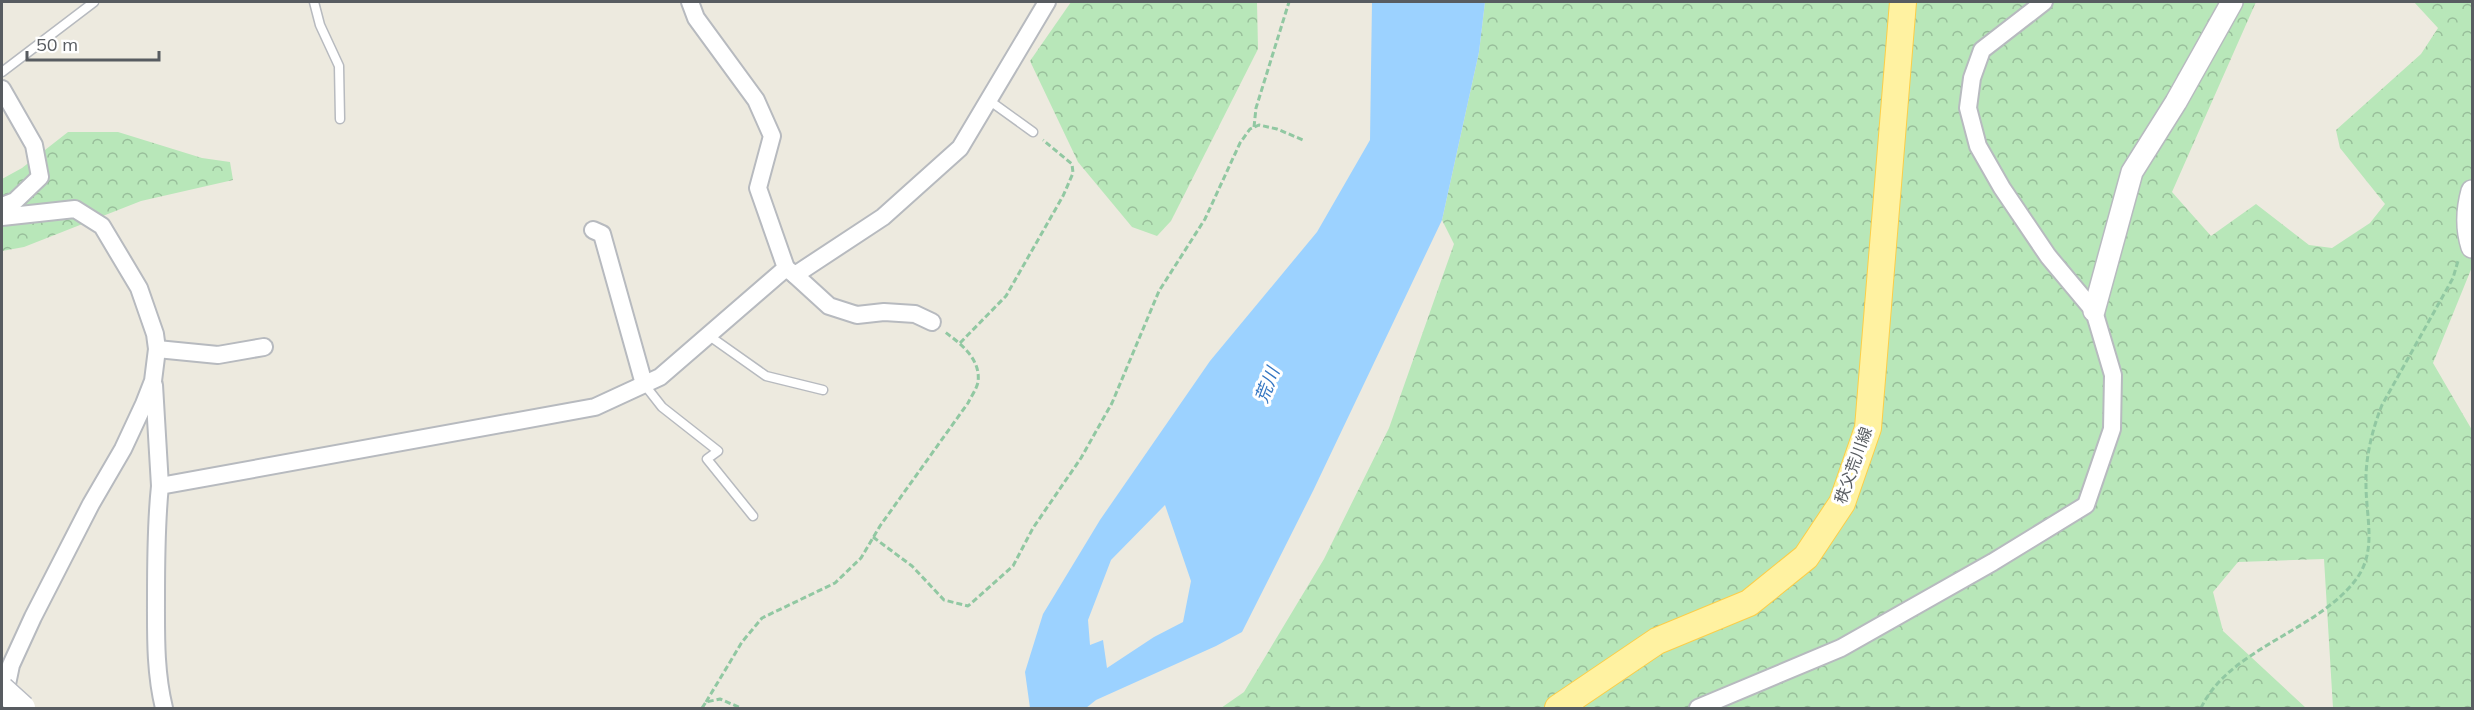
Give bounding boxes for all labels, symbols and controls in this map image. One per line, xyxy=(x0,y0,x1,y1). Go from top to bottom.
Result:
scale bar xyxy=(27,24,159,62)
text: 50 m xyxy=(36,33,78,56)
water label: 荒川 xyxy=(1250,362,1285,406)
street label: 秩父荒川線 xyxy=(1830,424,1876,506)

